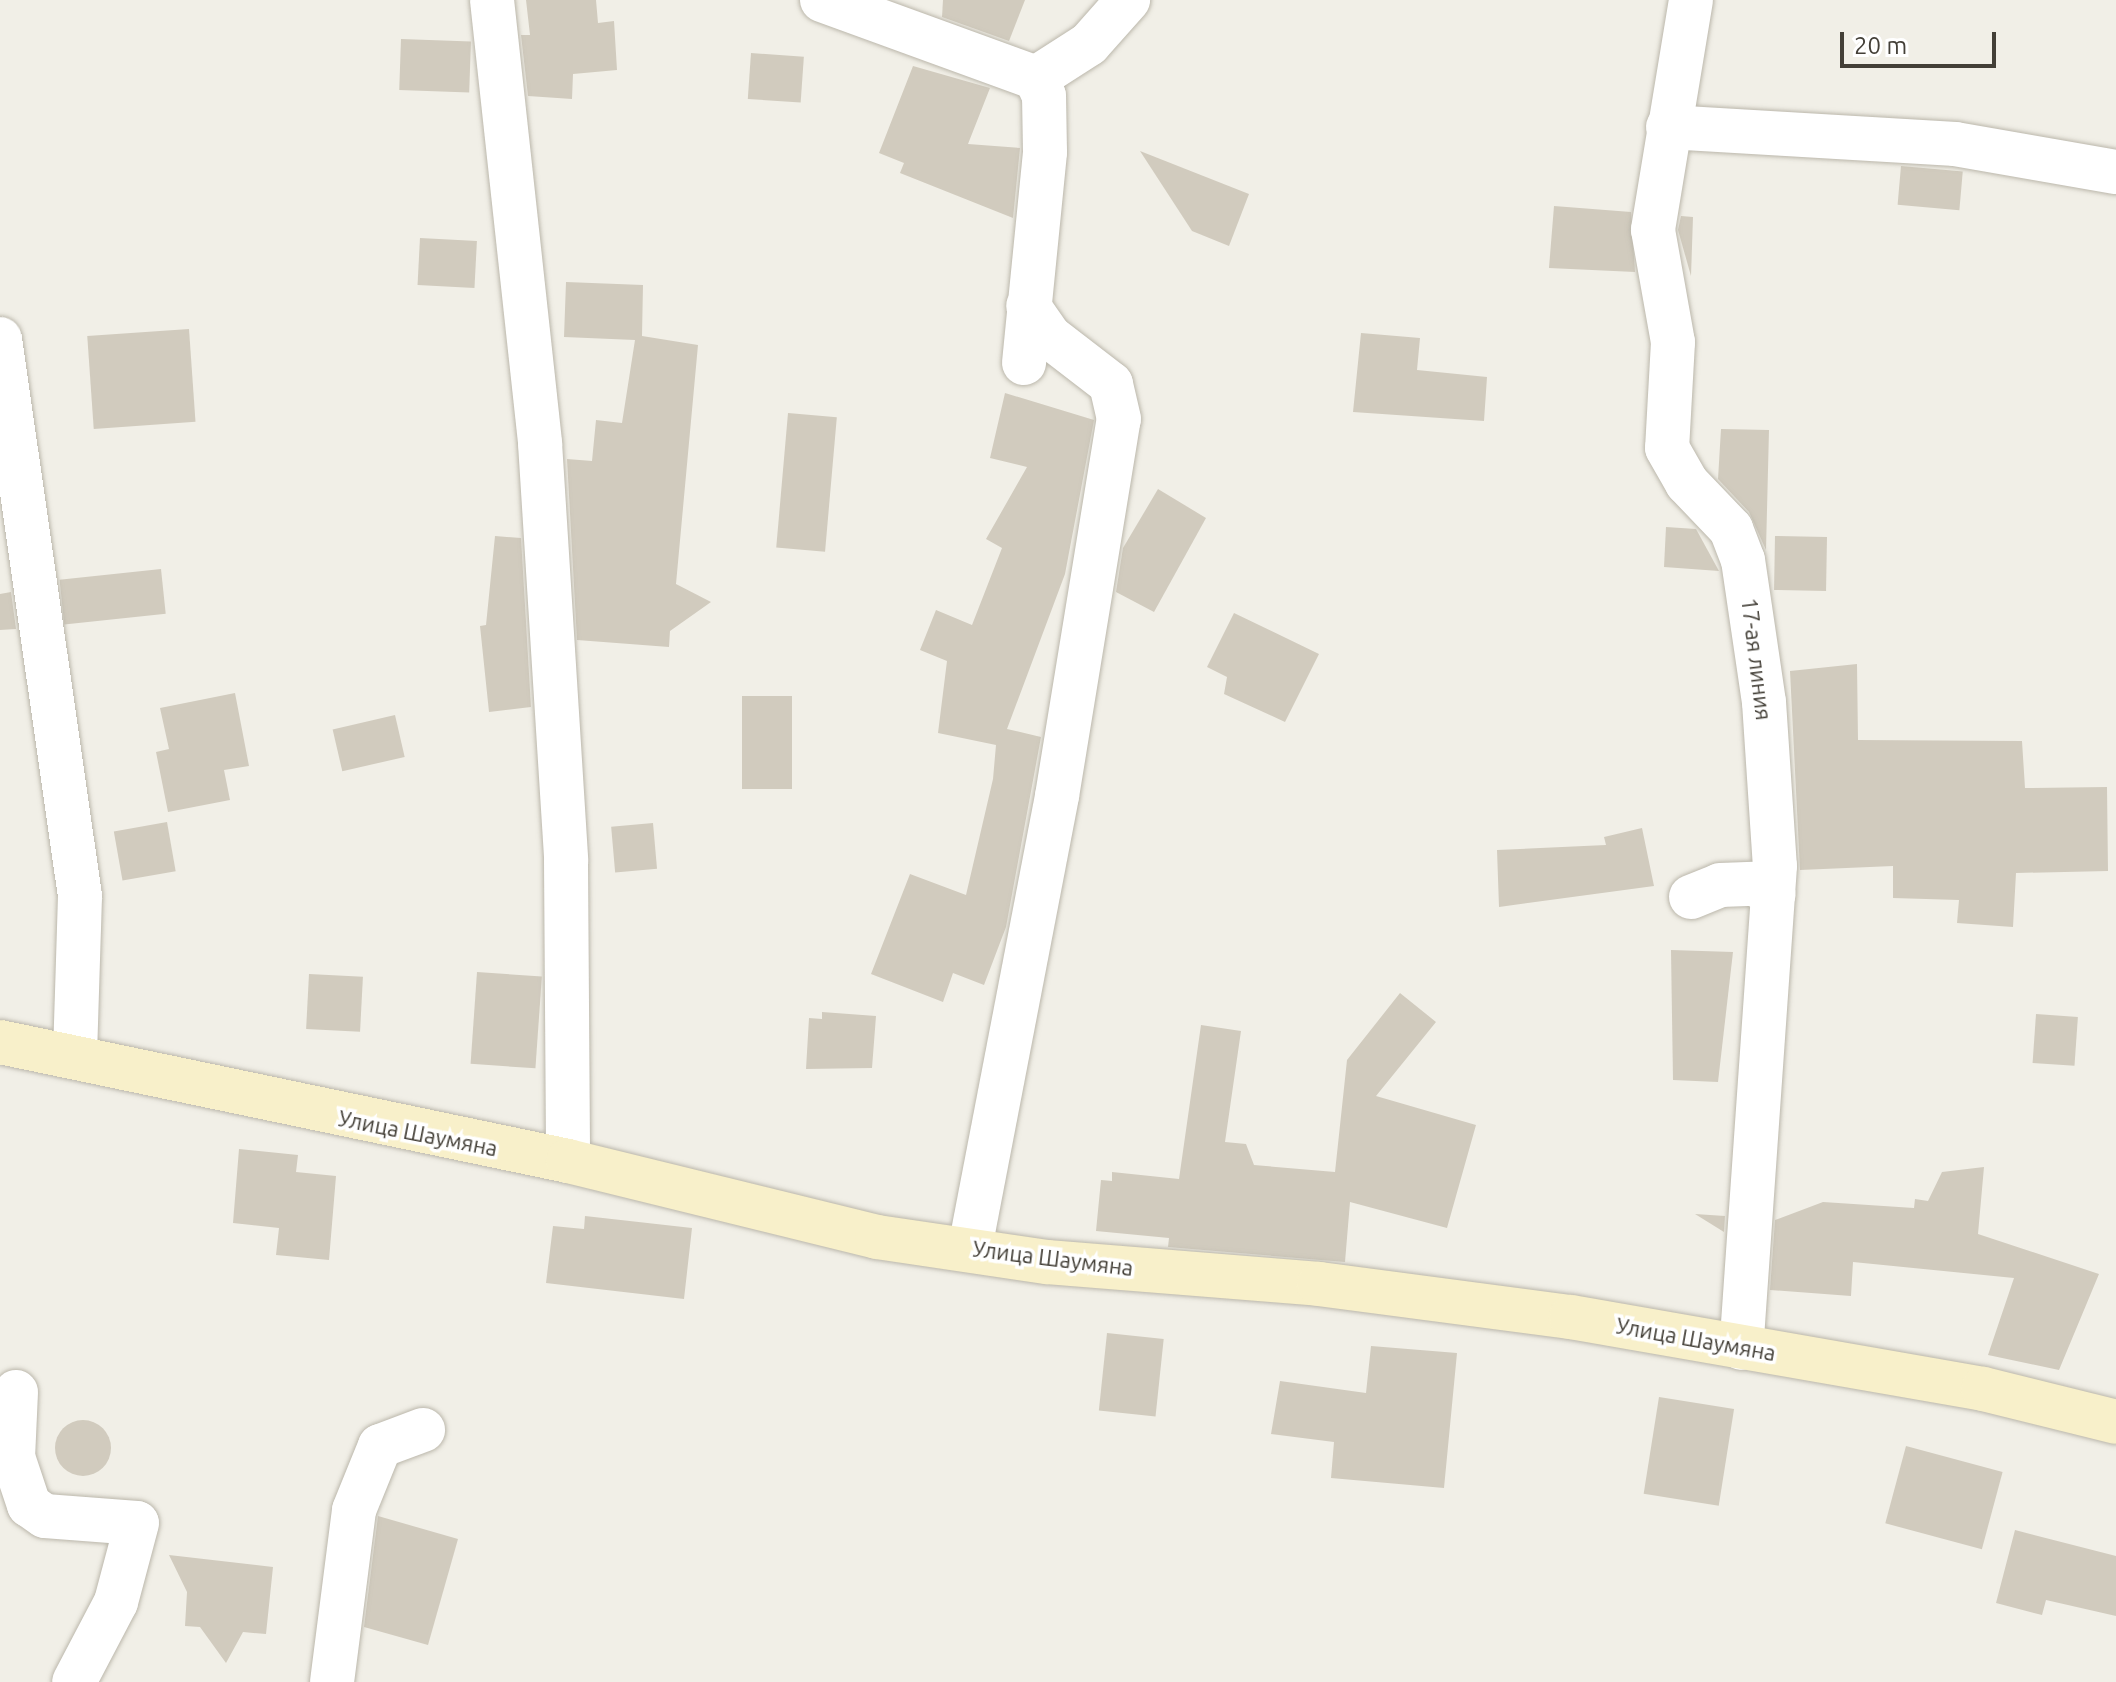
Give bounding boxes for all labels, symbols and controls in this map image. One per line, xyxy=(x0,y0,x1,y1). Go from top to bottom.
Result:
scale bar xyxy=(1844,16,2000,66)
text: 20 m xyxy=(1854,32,1907,59)
street label: 17-ая линия xyxy=(1736,596,1778,722)
street label: Улица Шаумяна xyxy=(336,1105,500,1161)
street label: Улица Шаумяна xyxy=(971,1235,1135,1281)
street label: Улица Шаумяна xyxy=(1614,1312,1778,1366)

